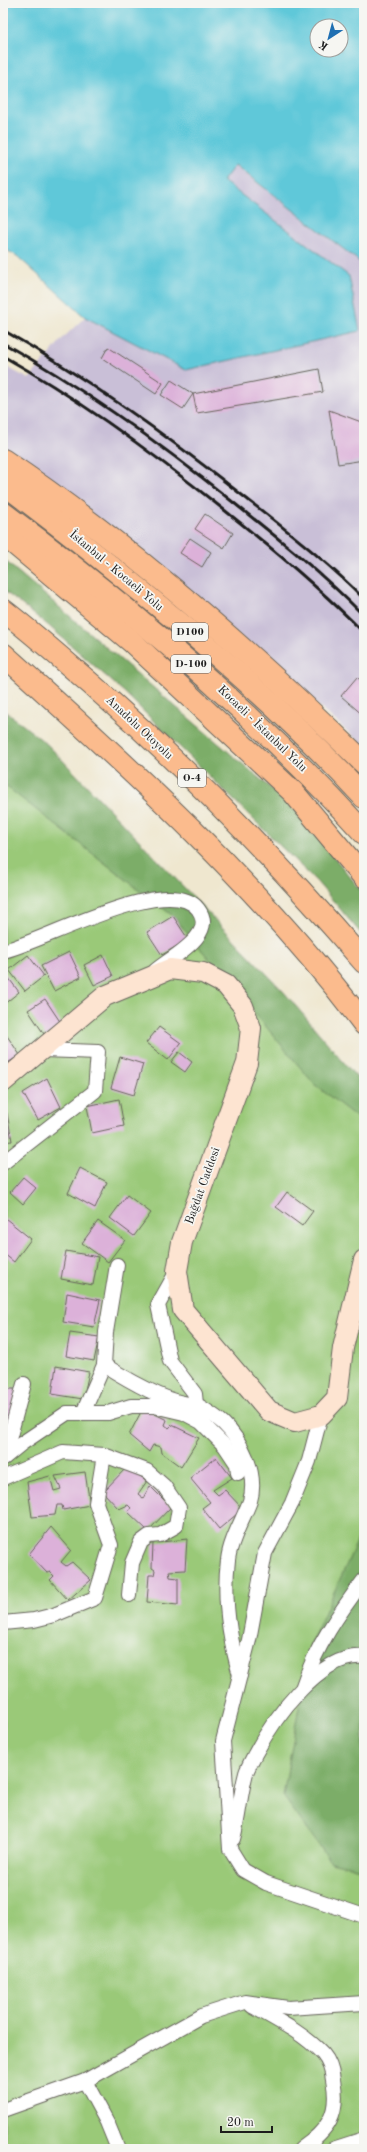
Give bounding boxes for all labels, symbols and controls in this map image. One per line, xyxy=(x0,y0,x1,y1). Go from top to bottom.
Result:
north arrow xyxy=(309,18,349,58)
text: K xyxy=(317,38,331,52)
street label: İstanbul - Kocaeli Yolu xyxy=(67,525,168,614)
road number: D100 xyxy=(172,623,208,641)
road number: D-100 xyxy=(171,655,211,673)
street label: Kocaeli - İstanbul Yolu xyxy=(215,681,312,775)
street label: Anadolu Otoyolu xyxy=(103,694,175,762)
road number: O-4 xyxy=(178,769,206,787)
street label: Bağdat Caddesi xyxy=(184,1146,222,1226)
scale bar xyxy=(221,2108,272,2134)
text: 20 m xyxy=(227,2117,254,2129)

